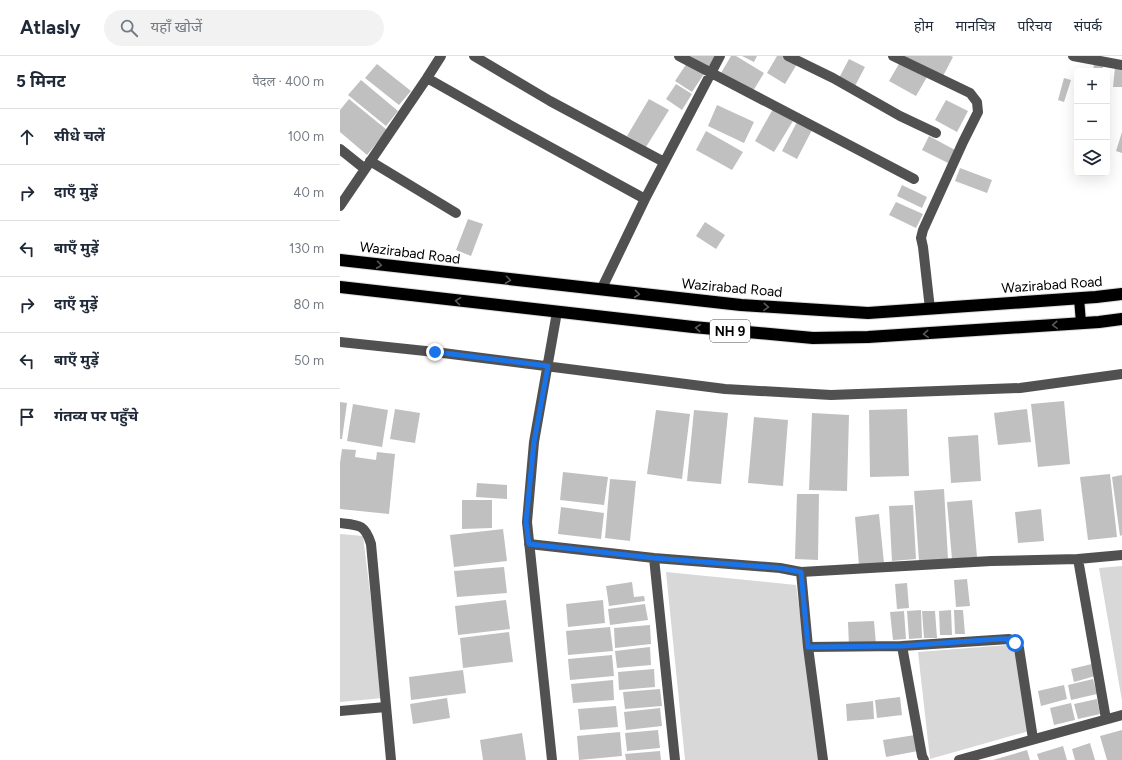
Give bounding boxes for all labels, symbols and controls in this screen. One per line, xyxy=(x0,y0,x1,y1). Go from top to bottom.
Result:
search box xyxy=(104,10,384,46)
text: Atlasly xyxy=(20,16,80,39)
icon: search xyxy=(118,17,140,39)
text: यहाँ खोजें xyxy=(150,18,202,36)
text: होम xyxy=(914,18,933,35)
text: मानचित्र xyxy=(955,18,996,35)
text: परिचय xyxy=(1018,18,1052,35)
text: संपर्क xyxy=(1074,18,1102,35)
map controls xyxy=(1074,68,1110,176)
button: + xyxy=(1074,68,1110,104)
text: 5 मिनट xyxy=(16,71,66,91)
text: पैदल · 400 m xyxy=(252,74,324,89)
button: − xyxy=(1074,104,1110,140)
icon: ahead xyxy=(16,126,38,148)
text: सीधे चलें xyxy=(54,127,105,145)
text: 100 m xyxy=(288,129,324,144)
button: layers xyxy=(1074,140,1110,176)
icon: right xyxy=(16,182,38,204)
text: दाएँ मुड़ें xyxy=(54,183,98,201)
text: 40 m xyxy=(293,185,324,200)
icon: left xyxy=(16,238,38,260)
street label: Wazirabad Road xyxy=(359,238,461,268)
text: बाएँ मुड़ें xyxy=(54,239,99,257)
text: 130 m xyxy=(289,241,324,256)
one-way arrow xyxy=(376,260,382,269)
street label: Wazirabad Road xyxy=(1001,273,1103,297)
one-way arrow xyxy=(505,275,511,284)
street label: Wazirabad Road xyxy=(681,275,783,301)
one-way arrow xyxy=(634,289,640,298)
icon: right xyxy=(16,294,38,316)
text: दाएँ मुड़ें xyxy=(54,295,98,313)
text: 80 m xyxy=(293,297,324,312)
one-way arrow xyxy=(455,297,461,306)
one-way arrow xyxy=(763,302,769,311)
road number: NH 9 xyxy=(710,320,750,342)
one-way arrow xyxy=(1052,320,1058,329)
one-way arrow xyxy=(695,323,701,332)
one-way arrow xyxy=(923,329,929,338)
route end xyxy=(426,343,444,361)
icon: left xyxy=(16,350,38,372)
text: बाएँ मुड़ें xyxy=(54,351,99,369)
text: 50 m xyxy=(294,353,324,368)
icon: arrive xyxy=(16,406,38,428)
text: गंतव्य पर पहुँचे xyxy=(54,407,138,425)
route start xyxy=(1006,634,1024,652)

